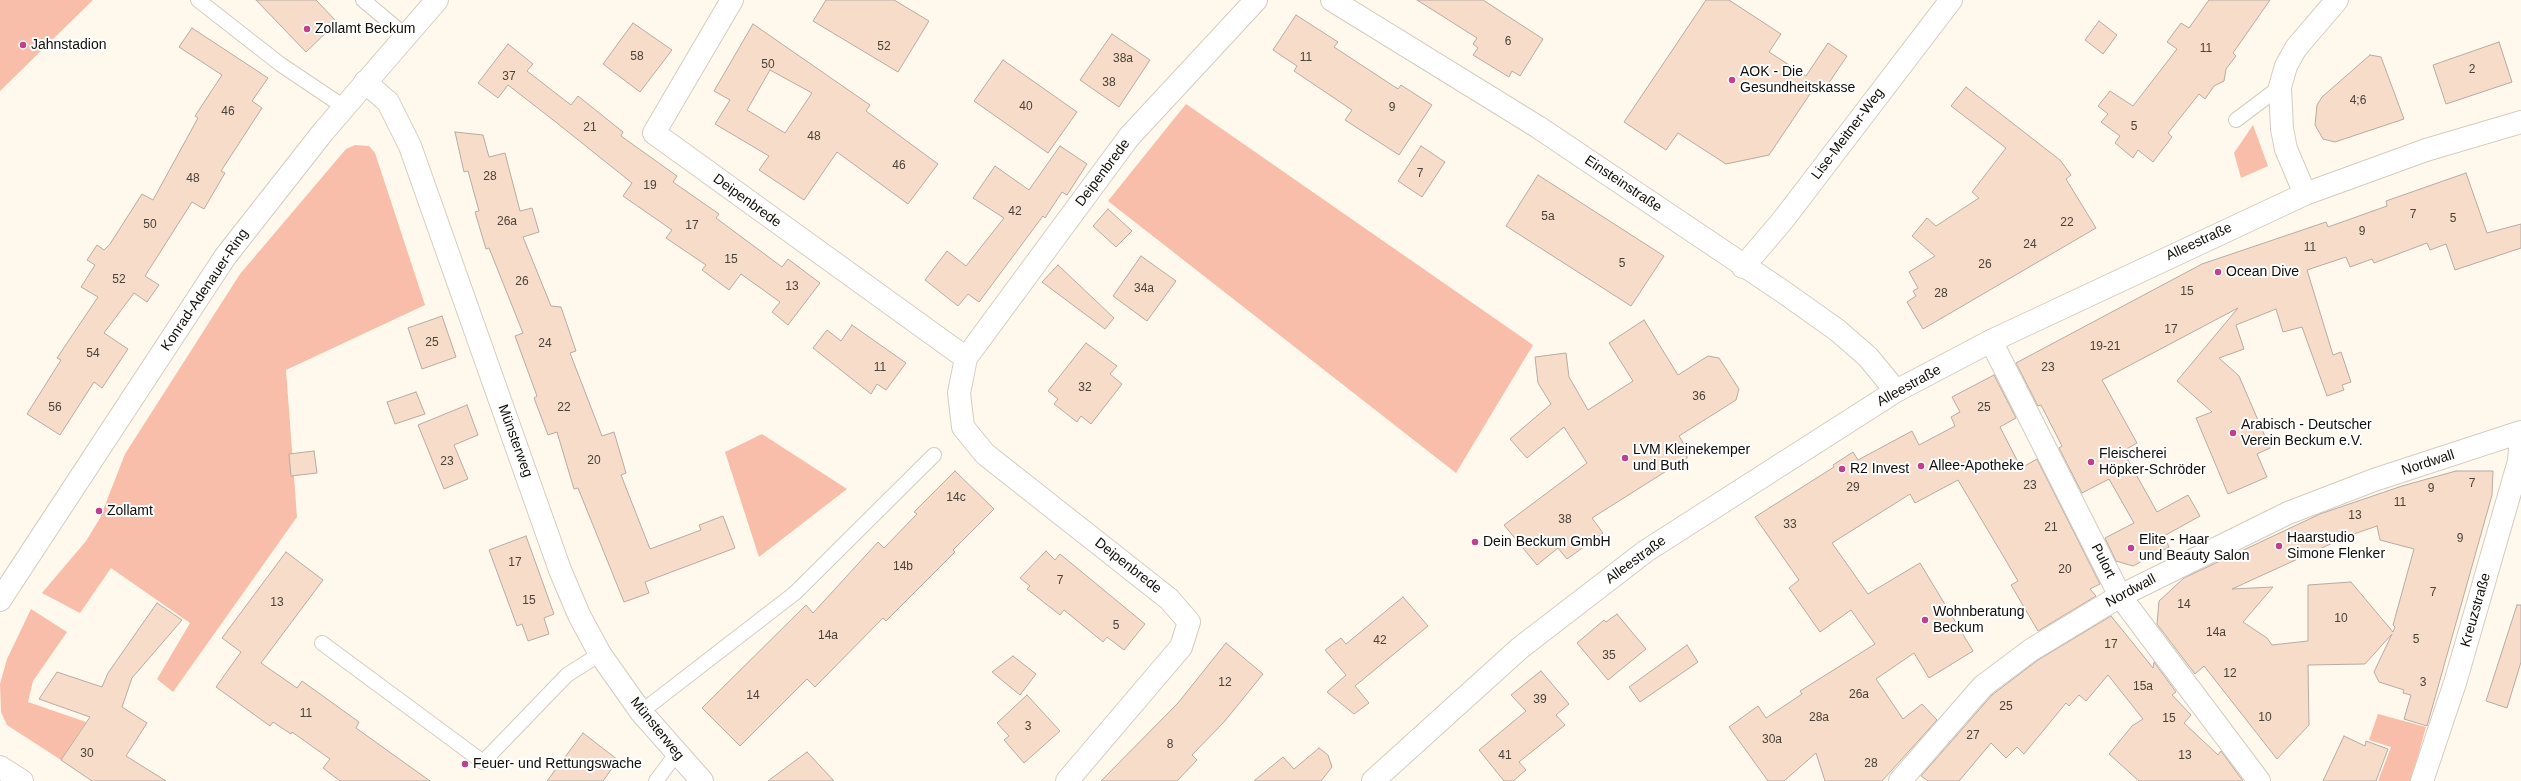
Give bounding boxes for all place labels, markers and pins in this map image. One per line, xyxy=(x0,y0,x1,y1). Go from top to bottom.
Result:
place label: Zollamt Beckum xyxy=(315,21,415,37)
marker: Zollamt Beckum xyxy=(302,24,312,34)
place label: Jahnstadion xyxy=(31,37,107,53)
marker: Jahnstadion xyxy=(18,40,28,50)
place label: AOK - Die Gesundheitskasse xyxy=(1740,64,1855,96)
marker: AOK - Die Gesundheitskasse xyxy=(1727,75,1737,85)
place label: Ocean Dive xyxy=(2226,264,2299,280)
marker: Ocean Dive xyxy=(2213,267,2223,277)
place label: Arabisch - Deutscher Verein Beckum e.V. xyxy=(2241,417,2372,450)
marker: Arabisch - Deutscher Verein Beckum e.V. xyxy=(2228,428,2238,438)
place label: LVM Kleinekemper und Buth xyxy=(1633,442,1750,474)
place label: Fleischerei Höpker-Schröder xyxy=(2099,446,2206,478)
marker: LVM Kleinekemper und Buth xyxy=(1620,453,1630,463)
marker: Fleischerei Höpker-Schröder xyxy=(2086,457,2096,467)
place label: Allee-Apotheke xyxy=(1929,458,2024,474)
place label: R2 Invest xyxy=(1850,461,1909,477)
marker: Allee-Apotheke xyxy=(1916,461,1926,471)
marker: R2 Invest xyxy=(1837,464,1847,474)
place label: Zollamt xyxy=(107,503,153,519)
marker: Zollamt xyxy=(94,506,104,516)
place label: Haarstudio Simone Flenker xyxy=(2287,530,2385,562)
place label: Elite - Haar und Beauty Salon xyxy=(2139,532,2250,564)
place label: Dein Beckum GmbH xyxy=(1483,534,1611,550)
marker: Dein Beckum GmbH xyxy=(1470,537,1480,547)
marker: Haarstudio Simone Flenker xyxy=(2274,541,2284,551)
marker: Elite - Haar und Beauty Salon xyxy=(2126,543,2136,553)
place label: Wohnberatung Beckum xyxy=(1933,604,2025,636)
marker: Wohnberatung Beckum xyxy=(1920,615,1930,625)
place label: Feuer- und Rettungswache xyxy=(473,756,642,772)
marker: Feuer- und Rettungswache xyxy=(460,759,470,769)

